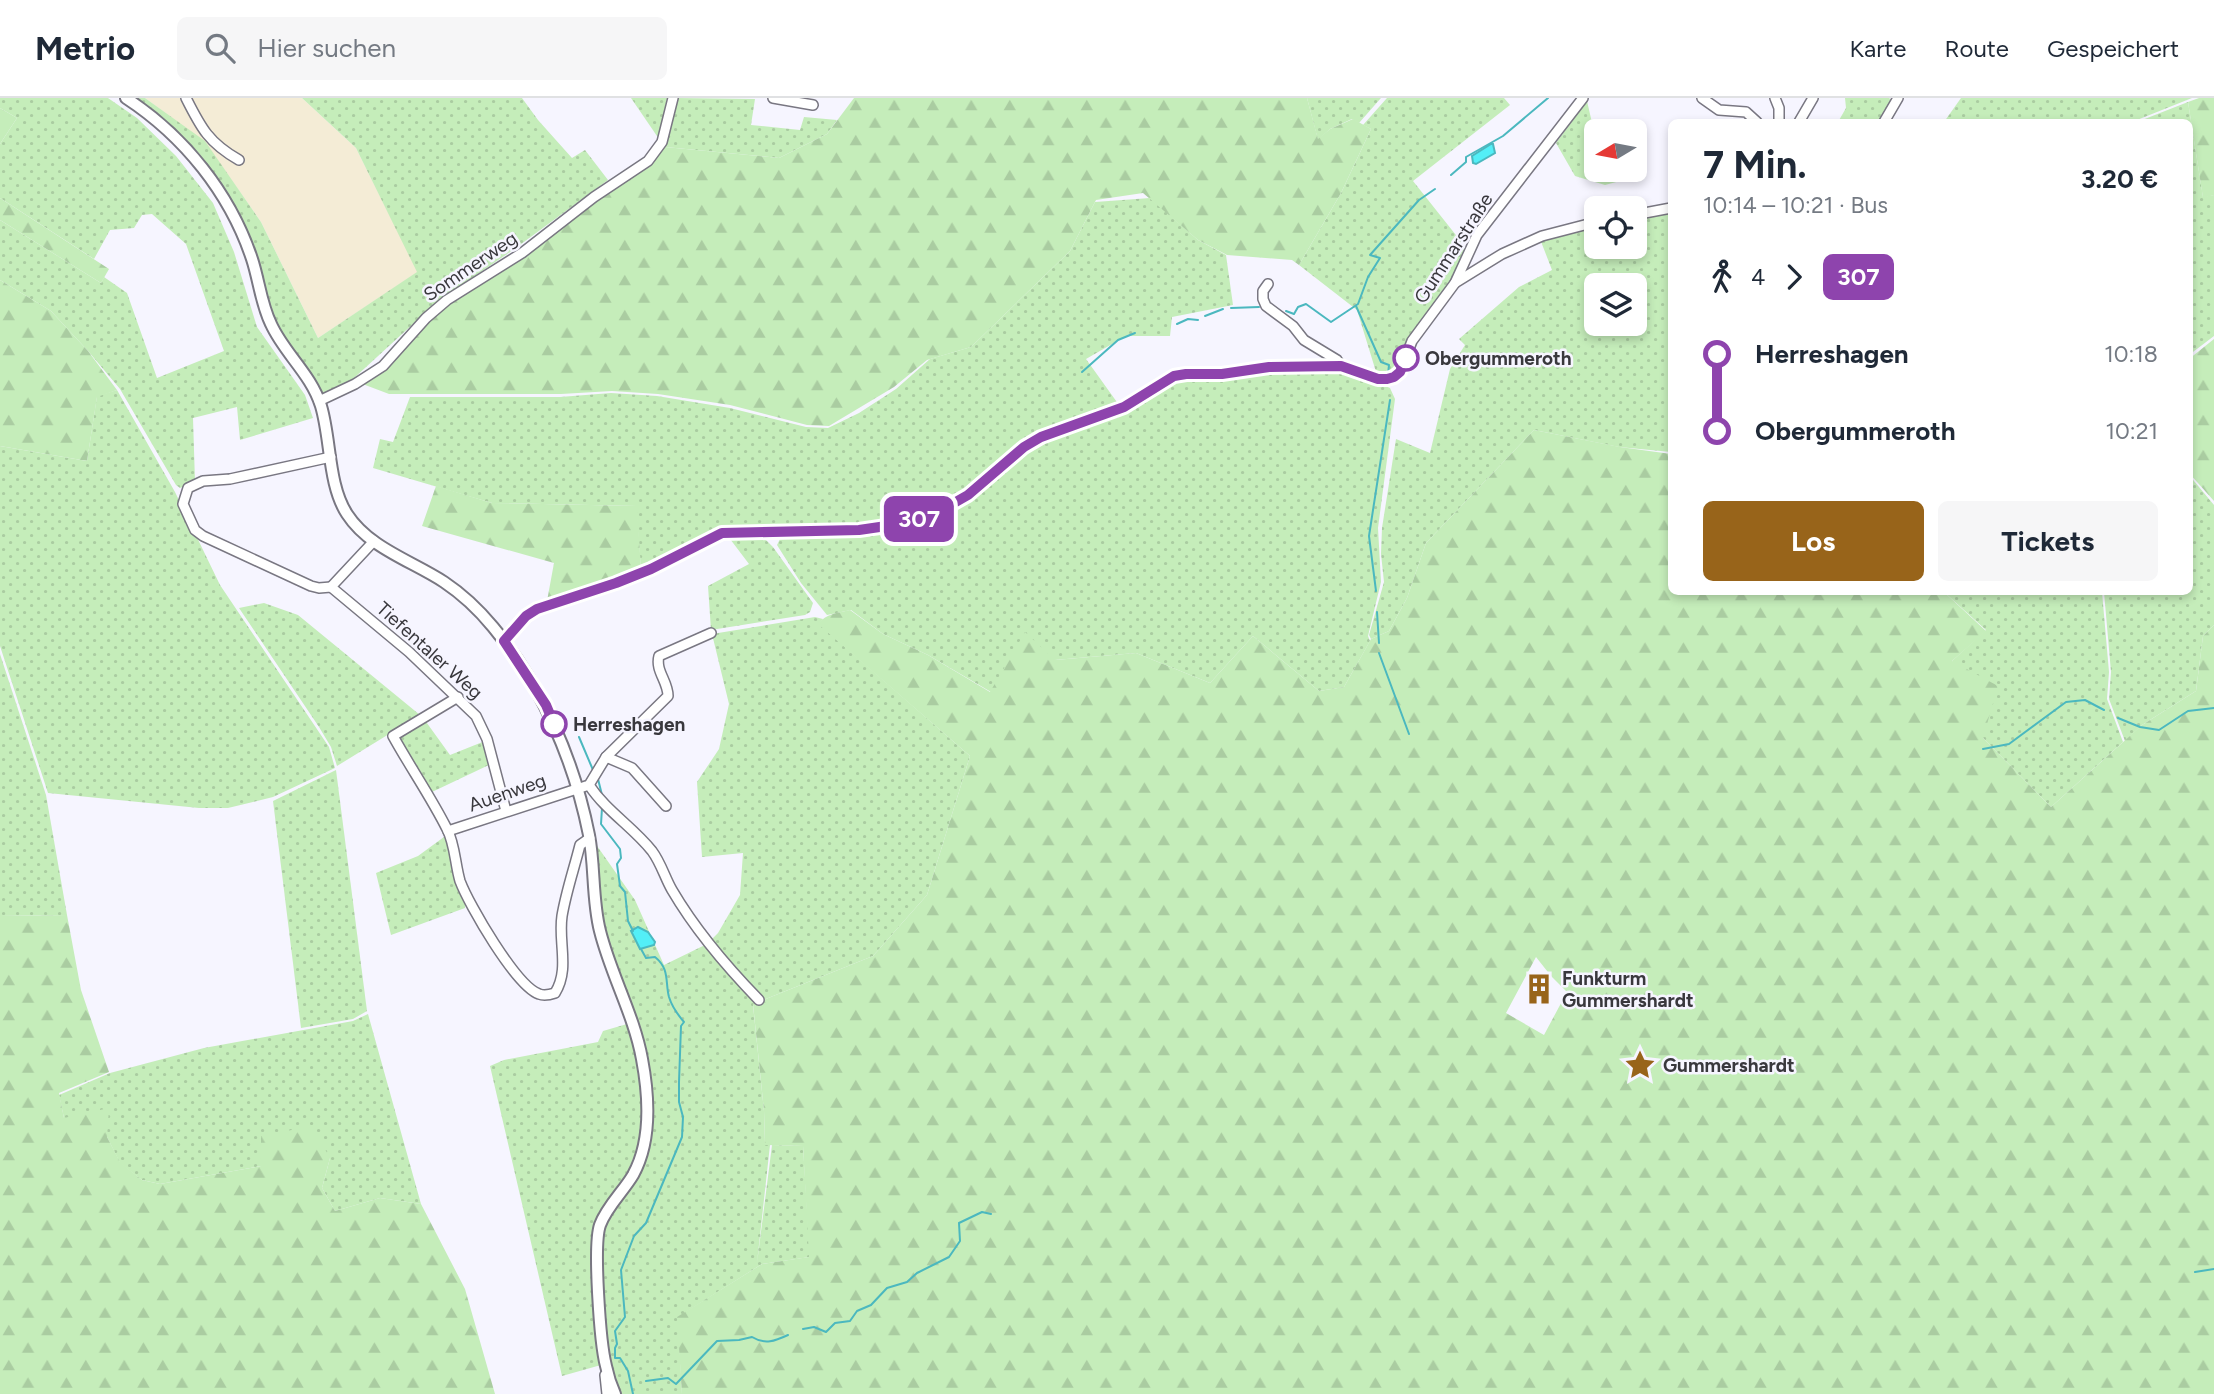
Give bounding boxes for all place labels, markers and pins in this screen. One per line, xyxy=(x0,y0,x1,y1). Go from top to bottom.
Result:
marker: Obergummeroth xyxy=(1393,345,1419,371)
place label: Obergummeroth xyxy=(1425,347,1572,370)
marker: Herreshagen xyxy=(541,711,567,737)
place label: Herreshagen xyxy=(573,713,685,736)
place label: Funkturm Gummershardt xyxy=(1562,967,1694,1012)
building icon: Funkturm Gummershardt xyxy=(1522,972,1556,1006)
place icon: Gummershardt xyxy=(1623,1048,1657,1082)
place label: Gummershardt xyxy=(1663,1054,1795,1077)

